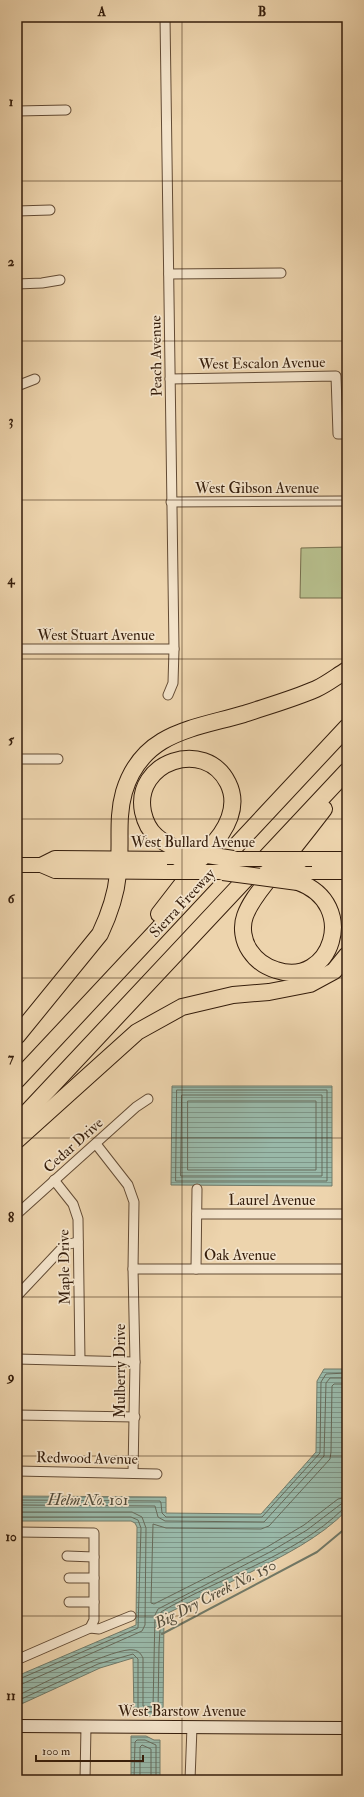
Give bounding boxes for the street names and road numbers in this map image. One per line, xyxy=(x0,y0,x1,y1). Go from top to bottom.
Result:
street label: Peach Avenue xyxy=(146,315,167,397)
street label: West Escalon Avenue xyxy=(197,353,326,374)
street label: West Gibson Avenue xyxy=(194,479,319,498)
street label: West Stuart Avenue xyxy=(36,626,155,645)
street label: West Bullard Avenue xyxy=(130,833,255,852)
street label: Sierra Freeway xyxy=(145,864,220,942)
street label: Cedar Drive xyxy=(40,1114,107,1177)
street label: Laurel Avenue xyxy=(228,1191,316,1210)
street label: Maple Drive xyxy=(54,1229,76,1305)
street label: Oak Avenue xyxy=(204,1246,276,1265)
street label: Mulberry Drive xyxy=(111,1324,130,1418)
street label: Redwood Avenue xyxy=(36,1448,138,1469)
street label: West Barstow Avenue xyxy=(117,1702,246,1721)

